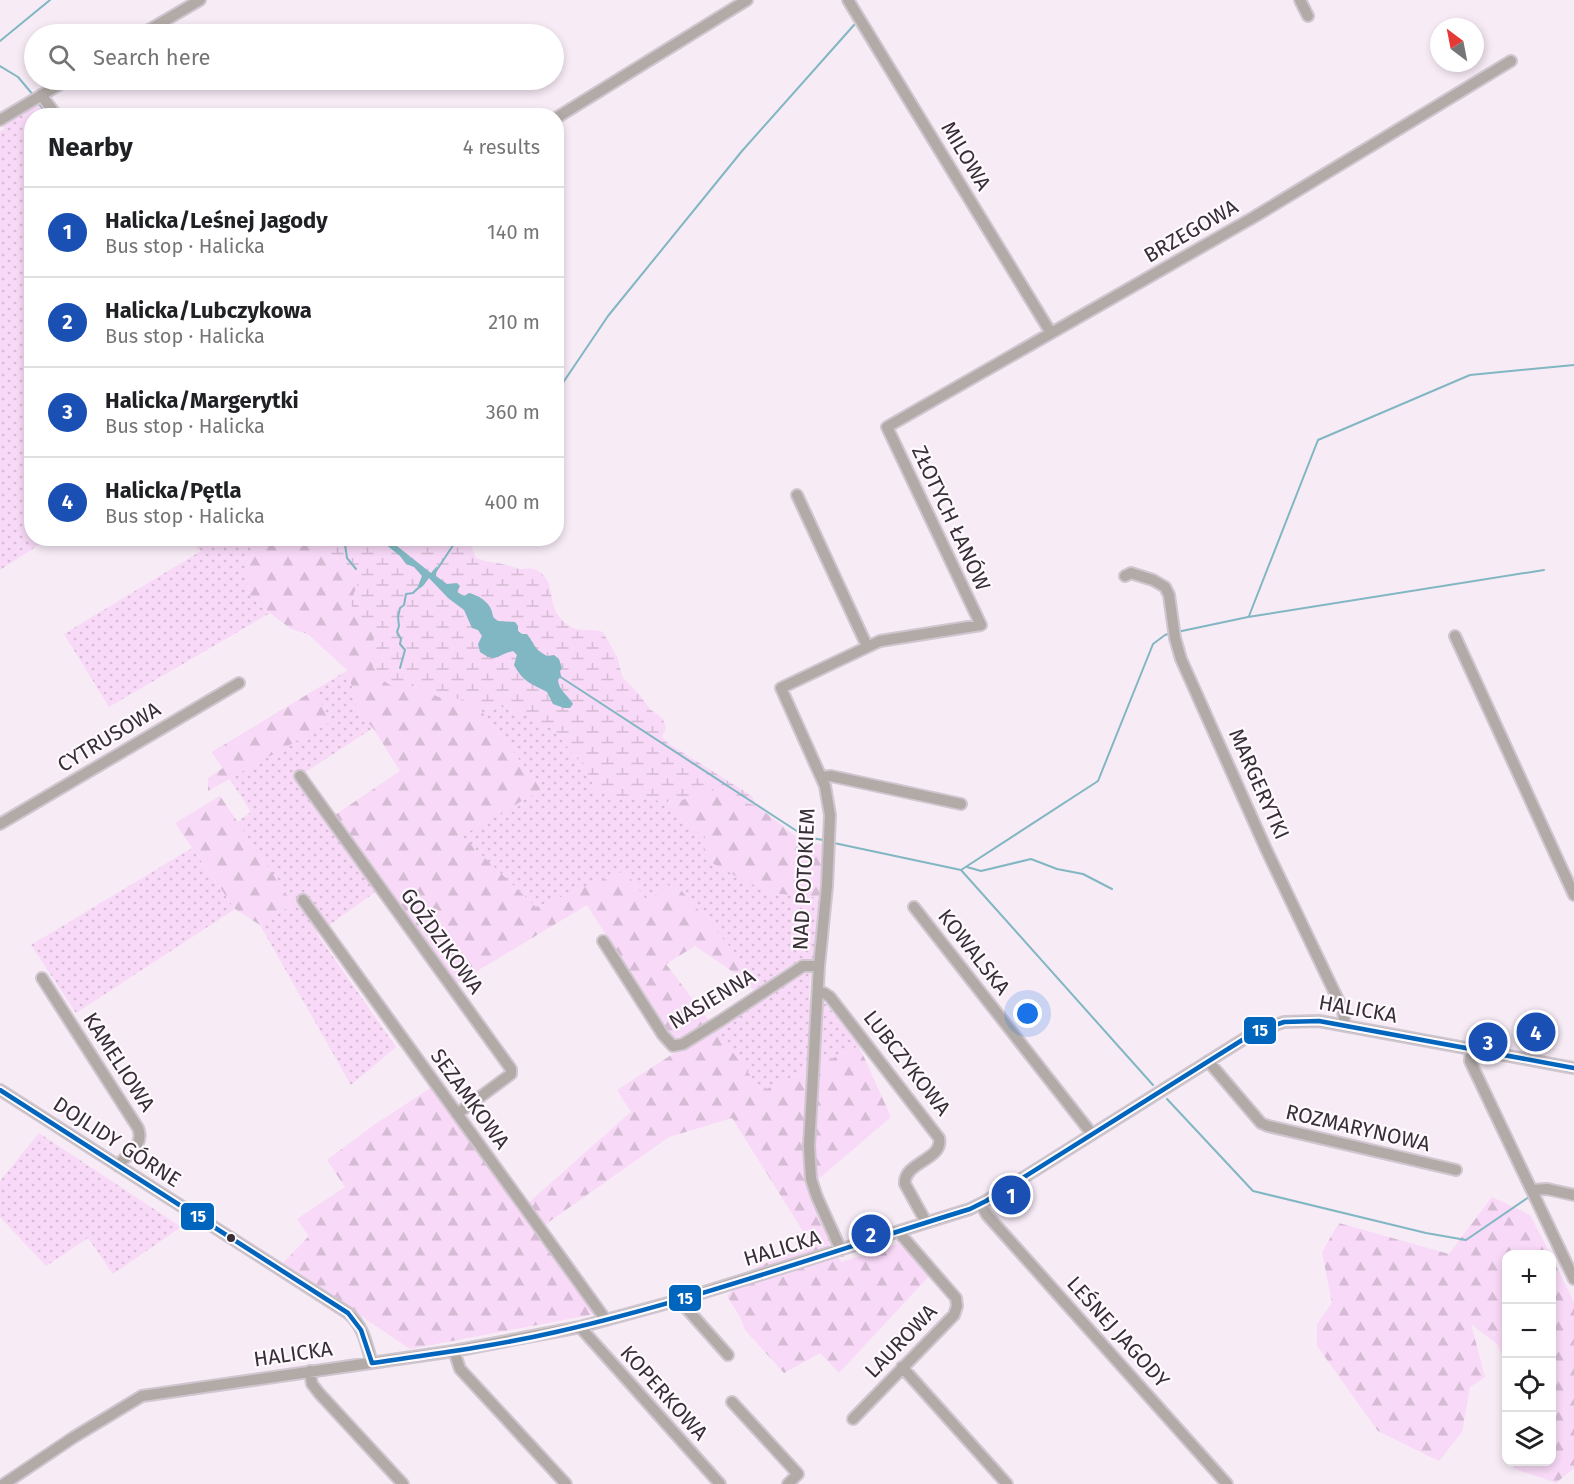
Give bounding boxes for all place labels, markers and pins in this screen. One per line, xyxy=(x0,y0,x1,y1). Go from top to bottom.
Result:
pin: 4 xyxy=(1516,1010,1556,1054)
pin: 3 xyxy=(1468,1020,1508,1064)
pin: 1 xyxy=(992,1172,1030,1218)
pin: 2 xyxy=(852,1212,890,1256)
unlabelled marker xyxy=(225,1232,237,1244)

